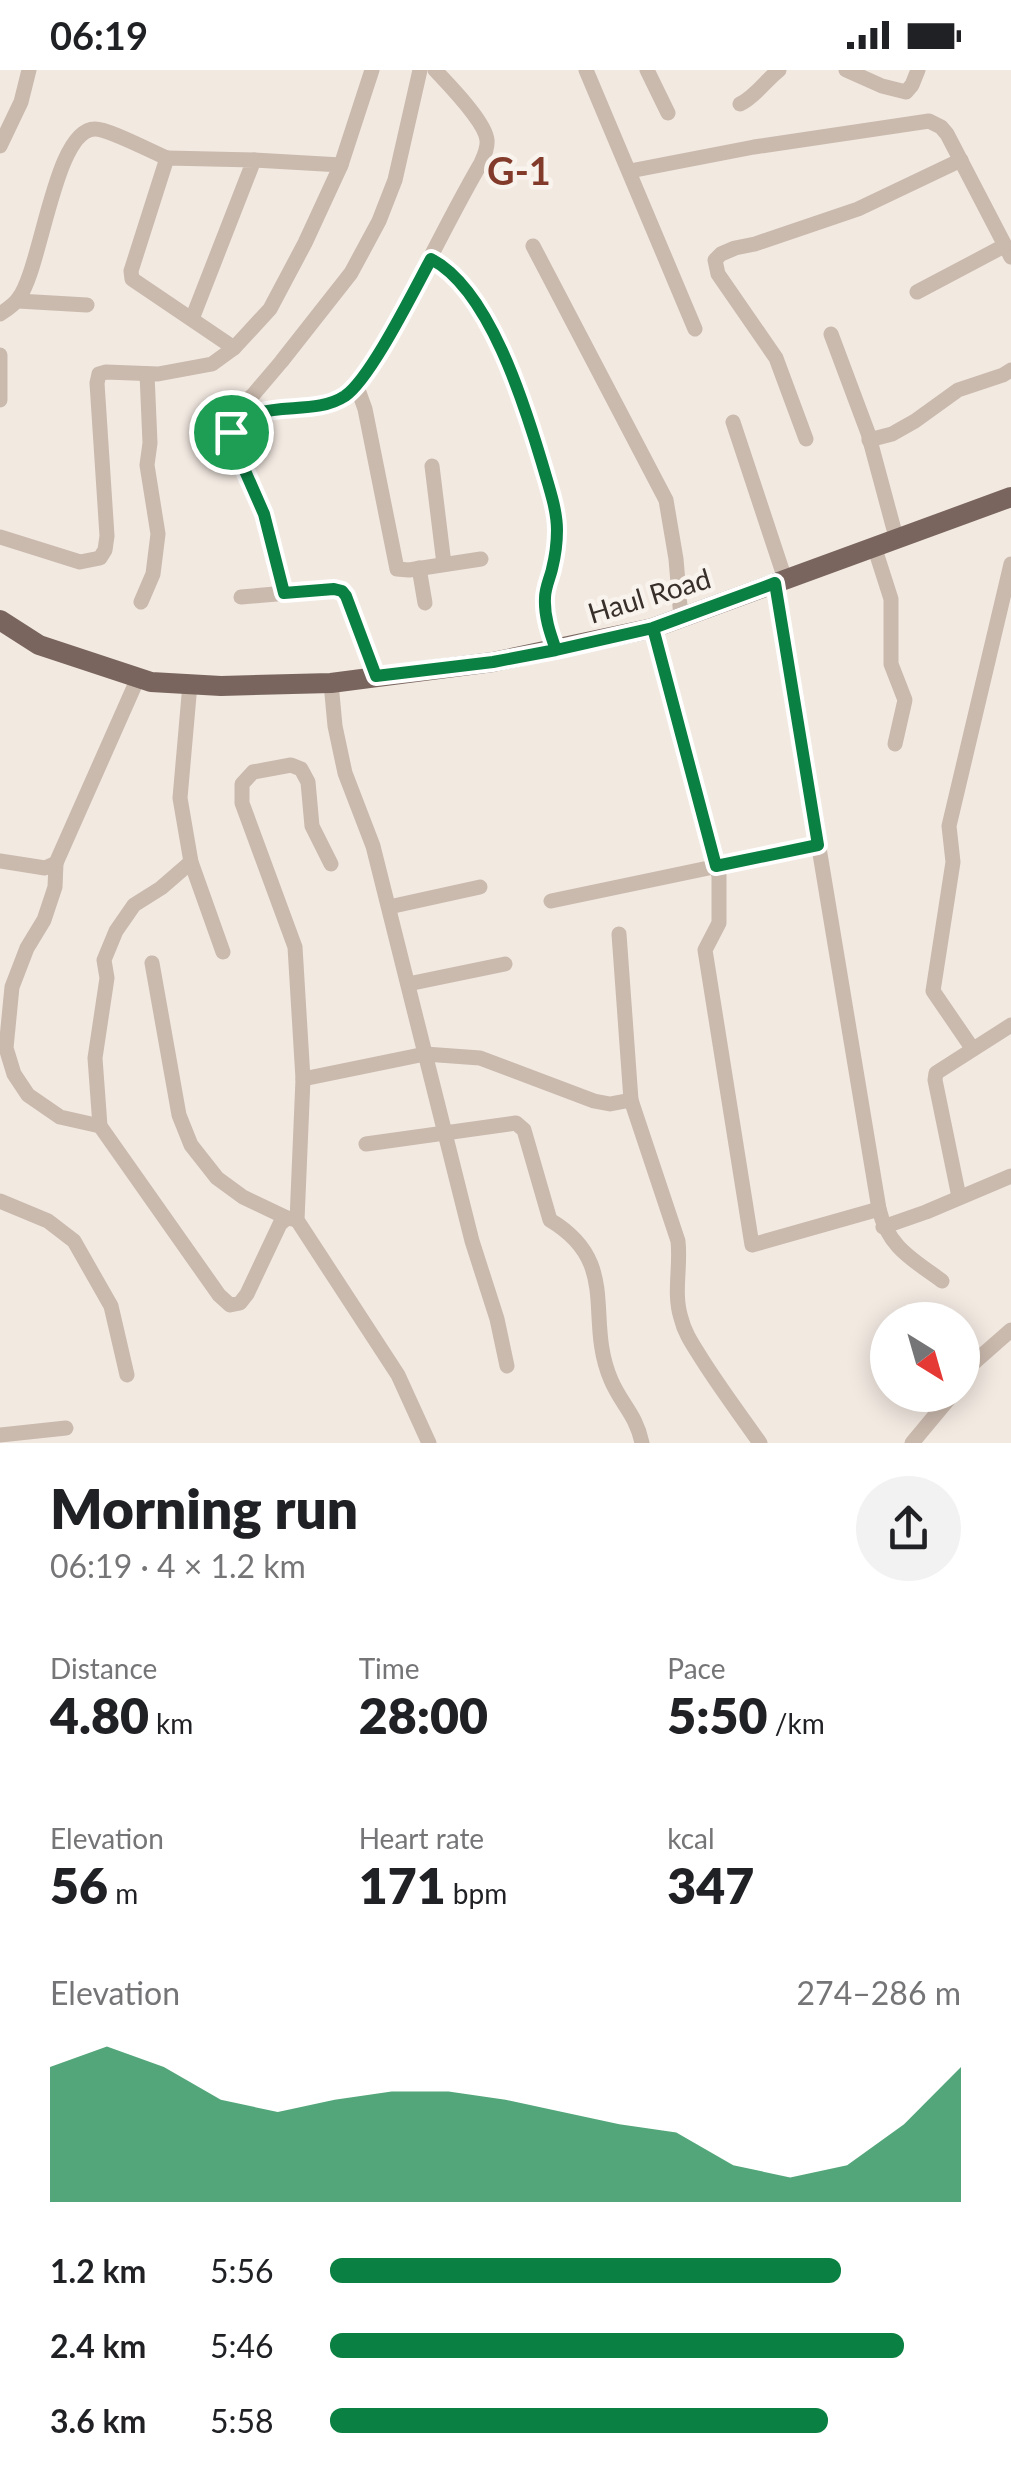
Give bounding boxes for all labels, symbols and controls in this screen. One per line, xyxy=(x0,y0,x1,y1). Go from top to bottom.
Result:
text: 06:19 xyxy=(50,12,148,58)
district label: G-1 xyxy=(487,147,551,193)
pin xyxy=(189,390,274,475)
icon: arrive xyxy=(204,405,259,460)
street label: Haul Road xyxy=(584,560,714,630)
north arrow xyxy=(870,1302,980,1412)
map controls xyxy=(870,1302,980,1412)
text: Morning run xyxy=(50,1475,358,1541)
button: share xyxy=(856,1476,961,1581)
text: 06:19 · 4 × 1.2 km xyxy=(50,1546,306,1585)
text: Distance xyxy=(50,1651,157,1685)
text: Time xyxy=(359,1651,420,1685)
text: Pace xyxy=(667,1651,726,1685)
text: 4.80 xyxy=(50,1685,149,1745)
text: 28:00 xyxy=(359,1685,488,1745)
text: 5:50 xyxy=(667,1685,768,1745)
text: km xyxy=(149,1706,193,1740)
text: /km xyxy=(768,1706,825,1740)
text: Elevation xyxy=(50,1821,164,1855)
text: Heart rate xyxy=(359,1821,484,1855)
text: kcal xyxy=(667,1821,715,1855)
text: 56 xyxy=(50,1855,108,1915)
text: 171 xyxy=(359,1855,446,1915)
text: 347 xyxy=(667,1855,754,1915)
text: m xyxy=(108,1876,138,1910)
text: bpm xyxy=(446,1876,507,1910)
text: Elevation xyxy=(50,1973,180,2012)
text: 274–286 m xyxy=(797,1973,961,2012)
text: 1.2 km xyxy=(50,2251,146,2290)
text: 5:56 xyxy=(210,2251,274,2290)
text: 2.4 km xyxy=(50,2326,146,2365)
text: 5:46 xyxy=(210,2326,274,2365)
text: 3.6 km xyxy=(50,2401,146,2440)
text: 5:58 xyxy=(210,2401,274,2440)

